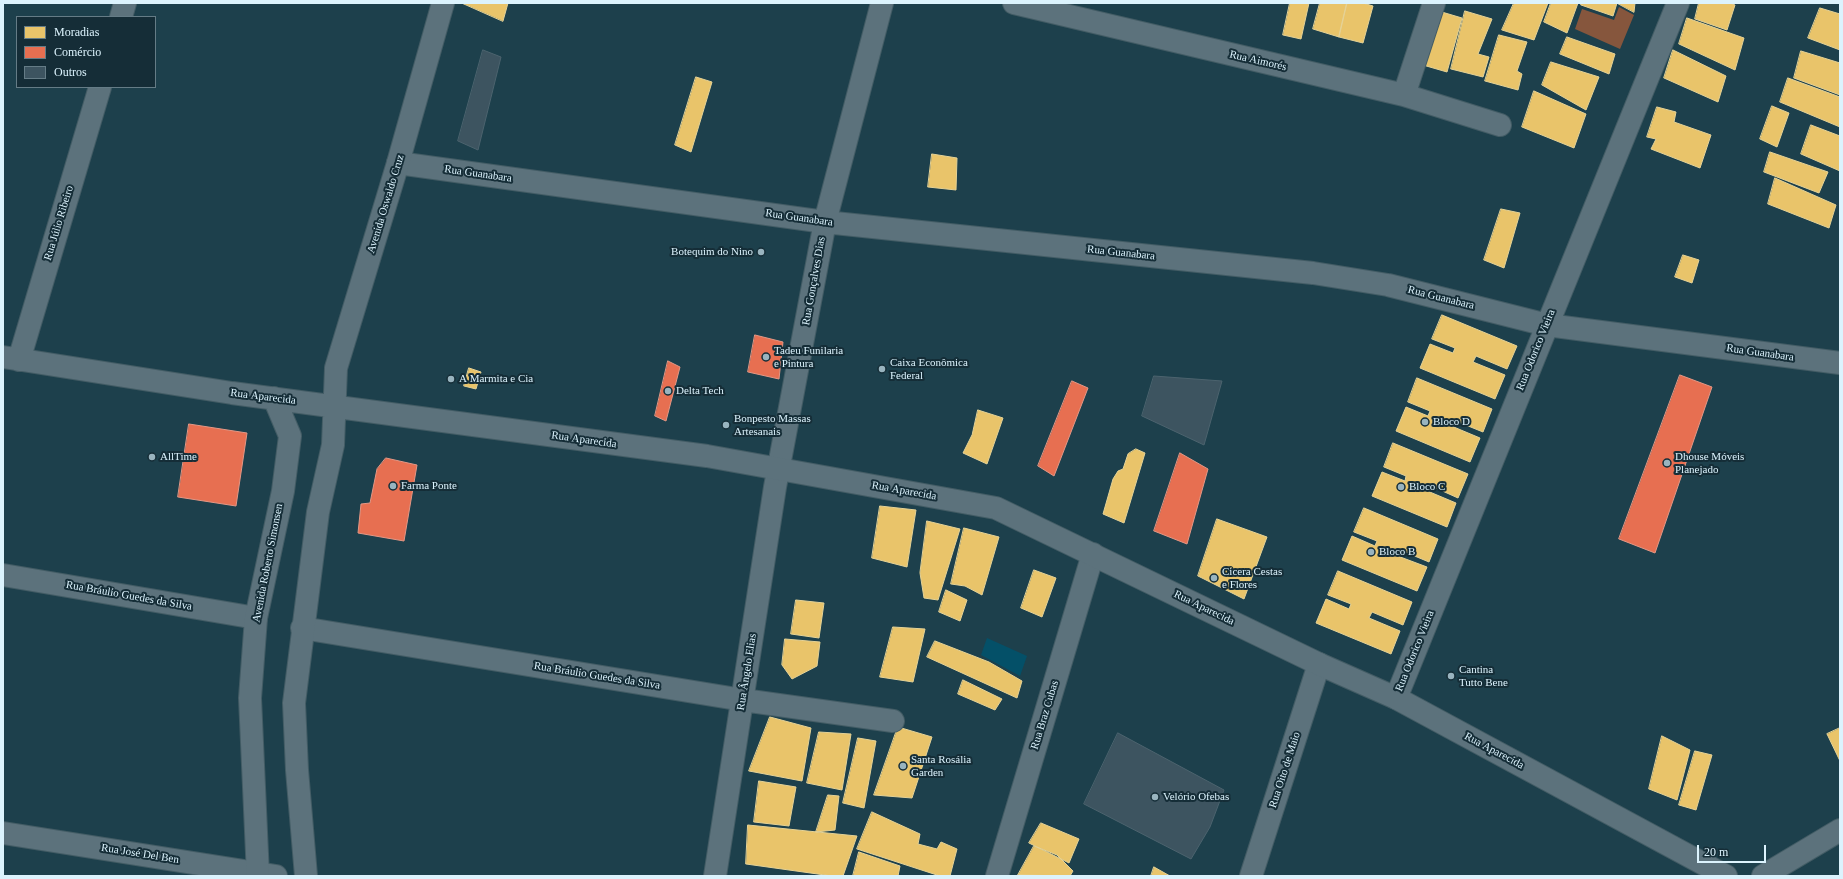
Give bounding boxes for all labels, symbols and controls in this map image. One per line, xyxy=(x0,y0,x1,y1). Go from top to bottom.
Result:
legend xyxy=(16,16,156,88)
text: Moradias xyxy=(54,25,99,39)
text: Comércio xyxy=(54,45,101,59)
street label: Rua Aimorés xyxy=(1228,48,1288,74)
text: Outros xyxy=(54,65,87,79)
street label: Avenida Oswaldo Cruz xyxy=(365,153,407,255)
street label: Rua Guanabara xyxy=(443,163,513,185)
street label: Rua Júlio Ribeiro xyxy=(41,184,77,262)
street label: Rua Guanabara xyxy=(764,207,834,229)
street label: Rua Gonçalves Dias xyxy=(800,236,828,326)
street label: Rua Guanabara xyxy=(1086,243,1156,263)
place label: Botequim do Nino xyxy=(671,245,753,259)
marker: Botequim do Nino xyxy=(756,247,766,257)
street label: Rua Guanabara xyxy=(1406,283,1476,313)
street label: Rua Odorico Vieira xyxy=(1514,308,1558,392)
street label: Rua Guanabara xyxy=(1725,342,1795,364)
place label: Tadeu Funilaria e Pintura xyxy=(774,344,843,370)
marker: Tadeu Funilaria e Pintura xyxy=(761,352,771,362)
place label: Caixa Econômica Federal xyxy=(890,356,968,382)
marker: Caixa Econômica Federal xyxy=(877,364,887,374)
place label: A Marmita e Cia xyxy=(459,372,533,386)
marker: A Marmita e Cia xyxy=(446,374,456,384)
place label: Delta Tech xyxy=(676,384,724,398)
street label: Rua Aparecida xyxy=(230,386,296,408)
marker: Delta Tech xyxy=(663,386,673,396)
place label: Bonpesto Massas Artesanais xyxy=(734,412,811,438)
place label: Bloco D xyxy=(1433,415,1470,429)
marker: Bloco D xyxy=(1420,417,1430,427)
marker: Bonpesto Massas Artesanais xyxy=(721,420,731,430)
street label: Rua Aparecida xyxy=(551,429,617,451)
place label: AllTime xyxy=(160,450,197,464)
place label: Dhouse Móveis Planejado xyxy=(1675,450,1744,476)
marker: AllTime xyxy=(147,452,157,462)
marker: Dhouse Móveis Planejado xyxy=(1662,458,1672,468)
place label: Farma Ponte xyxy=(401,479,457,493)
street label: Rua Aparecida xyxy=(871,479,937,503)
place label: Bloco C xyxy=(1409,480,1445,494)
marker: Farma Ponte xyxy=(388,481,398,491)
marker: Bloco C xyxy=(1396,482,1406,492)
street label: Avenida Roberto Simonsen xyxy=(250,502,286,624)
place label: Bloco B xyxy=(1379,545,1415,559)
marker: Bloco B xyxy=(1366,547,1376,557)
place label: Cicera Cestas e Flores xyxy=(1222,565,1282,591)
marker: Cicera Cestas e Flores xyxy=(1209,573,1219,583)
street label: Rua Bráulio Guedes da Silva xyxy=(65,578,193,614)
street label: Rua Aparecida xyxy=(1172,588,1236,628)
street label: Rua Odorico Vieira xyxy=(1393,609,1437,693)
street label: Rua Ângelo Elias xyxy=(734,633,760,711)
street label: Rua Bráulio Guedes da Silva xyxy=(533,659,661,693)
place label: Cantina Tutto Bene xyxy=(1459,663,1508,689)
marker: Cantina Tutto Bene xyxy=(1446,671,1456,681)
street label: Rua Braz Cubas xyxy=(1028,679,1062,751)
street label: Rua Oito de Maio xyxy=(1266,730,1304,810)
street label: Rua Aparecida xyxy=(1462,730,1526,772)
place label: Santa Rosália Garden xyxy=(911,753,971,779)
marker: Santa Rosália Garden xyxy=(898,761,908,771)
place label: Velório Ofebas xyxy=(1163,790,1229,804)
marker: Velório Ofebas xyxy=(1150,792,1160,802)
scale bar xyxy=(1699,837,1768,863)
street label: Rua José Del Ben xyxy=(100,841,180,867)
text: 20 m xyxy=(1704,845,1728,859)

